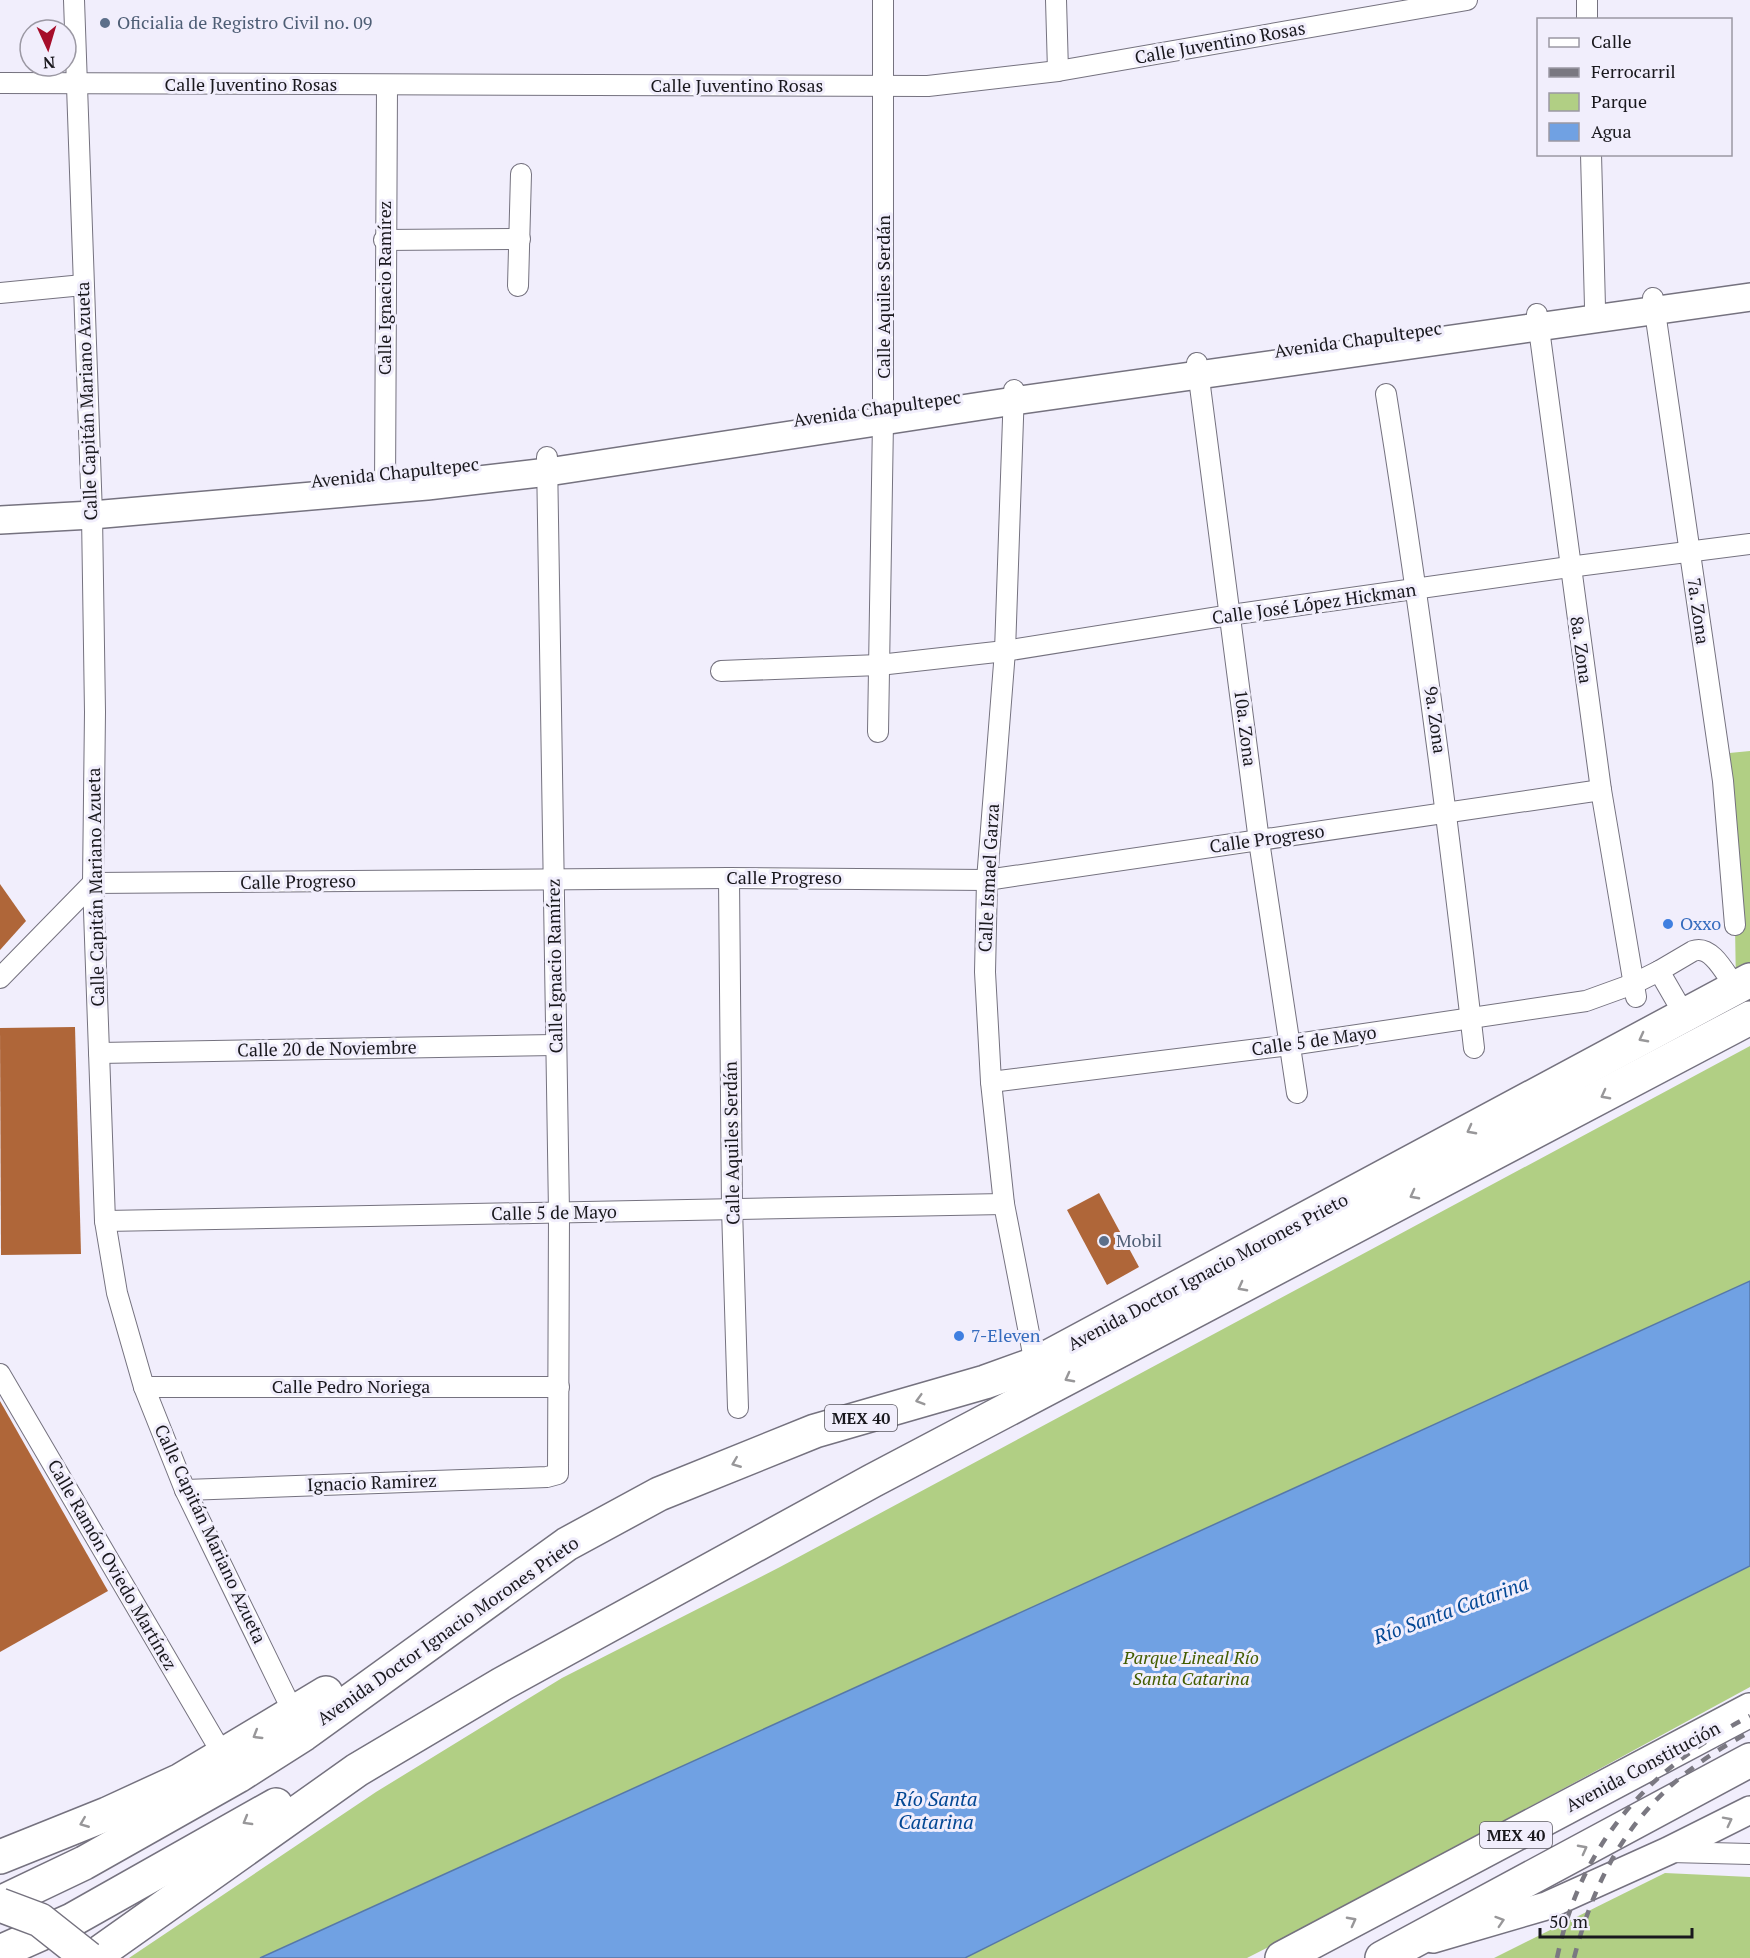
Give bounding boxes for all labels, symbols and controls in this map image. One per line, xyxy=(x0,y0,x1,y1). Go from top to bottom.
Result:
place label: Oficialia de Registro Civil no. 09 xyxy=(117,10,372,34)
street label: Calle Juventino Rosas xyxy=(1133,15,1307,69)
marker: Oficialia de Registro Civil no. 09 xyxy=(98,16,112,30)
north arrow xyxy=(18,18,78,78)
legend xyxy=(1537,18,1732,156)
text: Calle xyxy=(1591,29,1632,53)
text: N xyxy=(42,52,56,74)
text: Ferrocarril xyxy=(1591,59,1676,83)
street label: Calle Juventino Rosas xyxy=(165,72,337,96)
street label: Calle Juventino Rosas xyxy=(651,73,823,97)
text: Parque xyxy=(1591,89,1647,113)
text: Agua xyxy=(1591,119,1632,143)
street label: Calle Ignacio Ramírez xyxy=(372,201,396,375)
street label: Calle Aquiles Serdán xyxy=(871,215,895,379)
street label: Calle Capitán Mariano Azueta xyxy=(70,281,102,521)
street label: Avenida Chapultepec xyxy=(1273,315,1443,363)
street label: Avenida Chapultepec xyxy=(792,384,962,432)
street label: Avenida Chapultepec xyxy=(310,451,480,493)
street label: 7a. Zona xyxy=(1682,576,1716,646)
street label: Calle José López Hickman xyxy=(1210,577,1418,629)
street label: 8a. Zona xyxy=(1565,615,1599,685)
street label: 9a. Zona xyxy=(1419,685,1453,755)
street label: 10a. Zona xyxy=(1229,688,1263,768)
street label: Calle Capitán Mariano Azueta xyxy=(81,767,109,1007)
street label: Calle Ismael Garza xyxy=(972,803,1004,953)
street label: Calle Progreso xyxy=(1208,818,1326,858)
street label: Calle Progreso xyxy=(726,865,842,889)
street label: Calle Progreso xyxy=(240,868,356,894)
street label: Calle Ignacio Ramírez xyxy=(540,878,568,1054)
place label: Oxxo xyxy=(1680,911,1721,935)
marker: Oxxo xyxy=(1661,917,1675,931)
street label: Calle 5 de Mayo xyxy=(1250,1019,1378,1061)
one-way arrow xyxy=(1639,1031,1649,1042)
street label: Calle 20 de Noviembre xyxy=(237,1034,417,1062)
street label: Calle Aquiles Serdán xyxy=(718,1061,744,1225)
one-way arrow xyxy=(1601,1088,1612,1099)
one-way arrow xyxy=(1467,1123,1477,1134)
street label: Avenida Doctor Ignacio Morones Prieto xyxy=(1063,1187,1352,1355)
one-way arrow xyxy=(1410,1188,1421,1200)
street label: Calle 5 de Mayo xyxy=(491,1199,617,1225)
place label: Mobil xyxy=(1116,1228,1162,1252)
marker: Mobil xyxy=(1097,1234,1111,1248)
one-way arrow xyxy=(1237,1279,1248,1291)
place label: 7-Eleven xyxy=(971,1323,1041,1347)
marker: 7-Eleven xyxy=(952,1329,966,1343)
one-way arrow xyxy=(1065,1370,1076,1382)
street label: Calle Pedro Noriega xyxy=(272,1374,430,1398)
one-way arrow xyxy=(916,1393,926,1405)
road number: MEX 40 xyxy=(825,1405,897,1431)
street label: Calle Capitán Mariano Azueta xyxy=(150,1420,272,1647)
street label: Calle Ramón Oviedo Martínez xyxy=(43,1455,183,1674)
one-way arrow xyxy=(731,1456,742,1468)
street label: Ignacio Ramirez xyxy=(307,1468,437,1496)
street label: Avenida Doctor Ignacio Morones Prieto xyxy=(312,1530,583,1730)
water label: Río Santa Catarina xyxy=(1369,1569,1532,1650)
park label: Parque Lineal Río Santa Catarina xyxy=(1122,1645,1259,1690)
street label: Avenida Constitución xyxy=(1561,1715,1724,1817)
one-way arrow xyxy=(253,1728,263,1739)
water label: Río Santa Catarina xyxy=(894,1785,977,1835)
one-way arrow xyxy=(243,1814,253,1825)
one-way arrow xyxy=(79,1816,90,1828)
one-way arrow xyxy=(1721,1817,1732,1828)
road number: MEX 40 xyxy=(1480,1822,1552,1848)
one-way arrow xyxy=(1577,1845,1588,1856)
scale bar xyxy=(1540,1901,1692,1939)
text: 50 m xyxy=(1549,1909,1589,1933)
one-way arrow xyxy=(1494,1916,1505,1928)
one-way arrow xyxy=(1346,1917,1357,1928)

